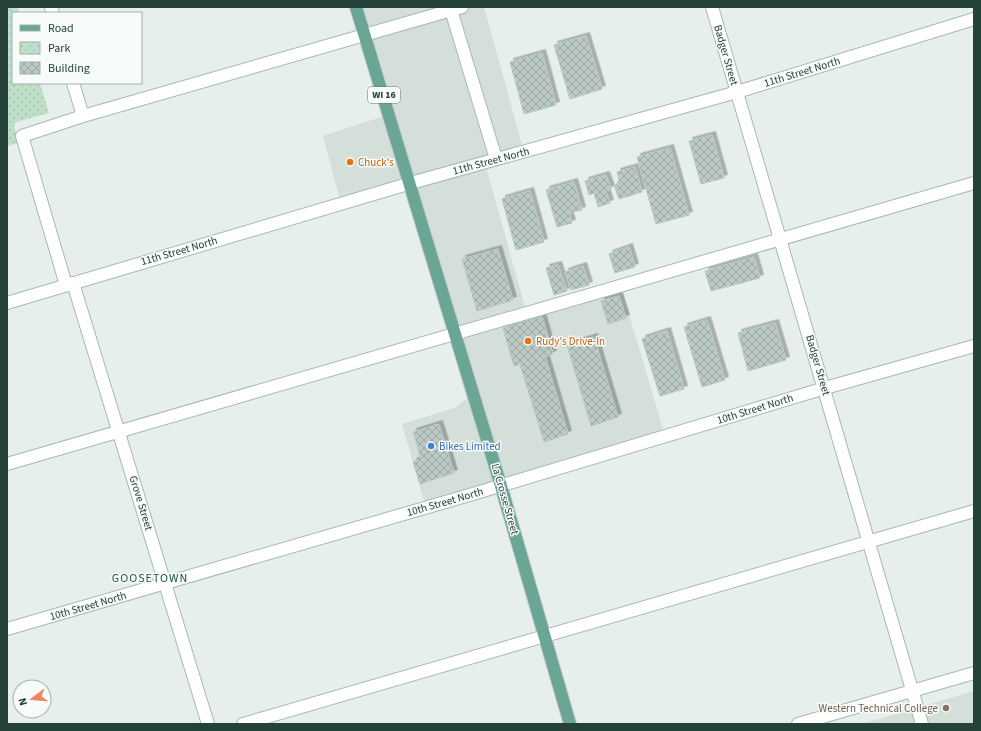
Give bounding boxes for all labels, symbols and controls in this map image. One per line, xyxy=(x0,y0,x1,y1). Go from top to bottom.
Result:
legend xyxy=(12,12,142,84)
text: Road xyxy=(48,20,74,37)
street label: Badger Street xyxy=(710,23,742,87)
text: Park xyxy=(48,40,70,57)
street label: 11th Street North xyxy=(762,53,842,91)
text: Building xyxy=(48,60,90,77)
road number: WI 16 xyxy=(368,87,400,103)
street label: 11th Street North xyxy=(451,144,531,178)
place label: Chuck's xyxy=(358,155,394,170)
marker: Chuck's xyxy=(345,157,355,167)
street label: 11th Street North xyxy=(139,233,219,269)
street label: Badger Street xyxy=(802,333,834,397)
place label: Rudy's Drive-In xyxy=(536,334,605,349)
marker: Rudy's Drive-In xyxy=(523,336,533,346)
street label: 10th Street North xyxy=(715,390,795,428)
place label: Bikes Limited xyxy=(439,439,501,454)
marker: Bikes Limited xyxy=(426,441,436,451)
street label: La Crosse Street xyxy=(488,462,522,537)
street label: Grove Street xyxy=(126,474,157,533)
street label: 10th Street North xyxy=(405,484,485,520)
district label: GOOSETOWN xyxy=(112,570,188,587)
street label: 10th Street North xyxy=(48,588,128,624)
north arrow xyxy=(12,679,52,719)
text: N xyxy=(15,696,31,707)
place label: Western Technical College xyxy=(819,701,939,716)
marker: Western Technical College xyxy=(941,703,951,713)

